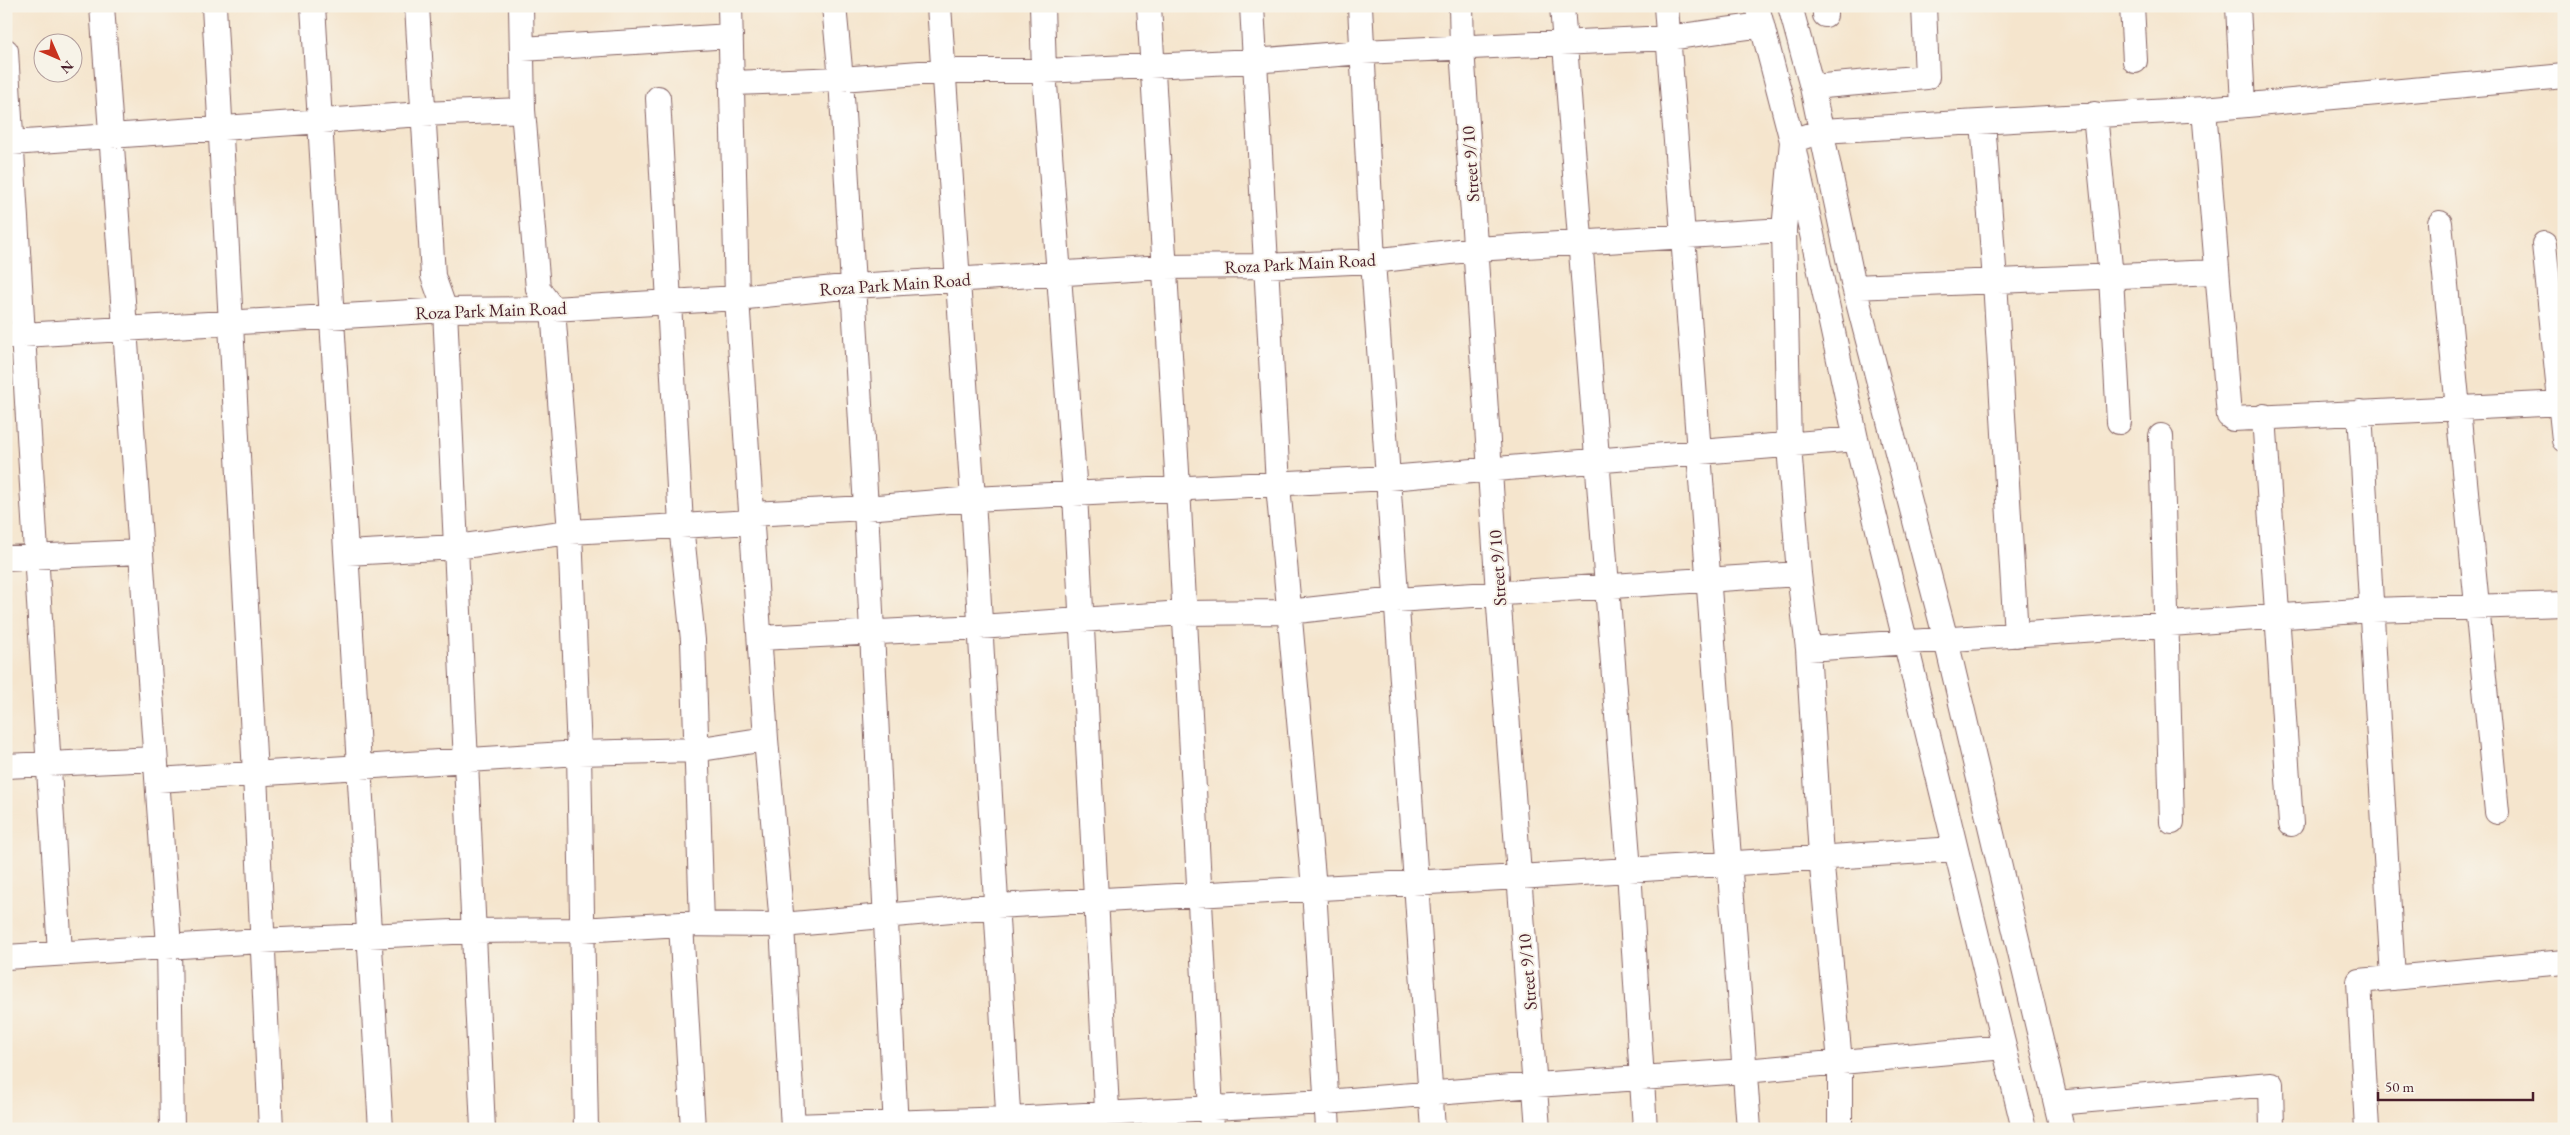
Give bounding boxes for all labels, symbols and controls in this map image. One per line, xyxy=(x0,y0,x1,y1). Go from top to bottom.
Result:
north arrow xyxy=(32,32,82,82)
text: N xyxy=(56,57,78,78)
street label: Street 9/10 xyxy=(1456,125,1484,203)
street label: Roza Park Main Road xyxy=(1224,248,1377,278)
street label: Roza Park Main Road xyxy=(819,267,972,301)
street label: Roza Park Main Road xyxy=(415,296,568,324)
street label: Street 9/10 xyxy=(1483,529,1511,607)
street label: Street 9/10 xyxy=(1512,933,1542,1011)
scale bar xyxy=(2378,1070,2532,1102)
text: 50 m xyxy=(2385,1077,2414,1096)

